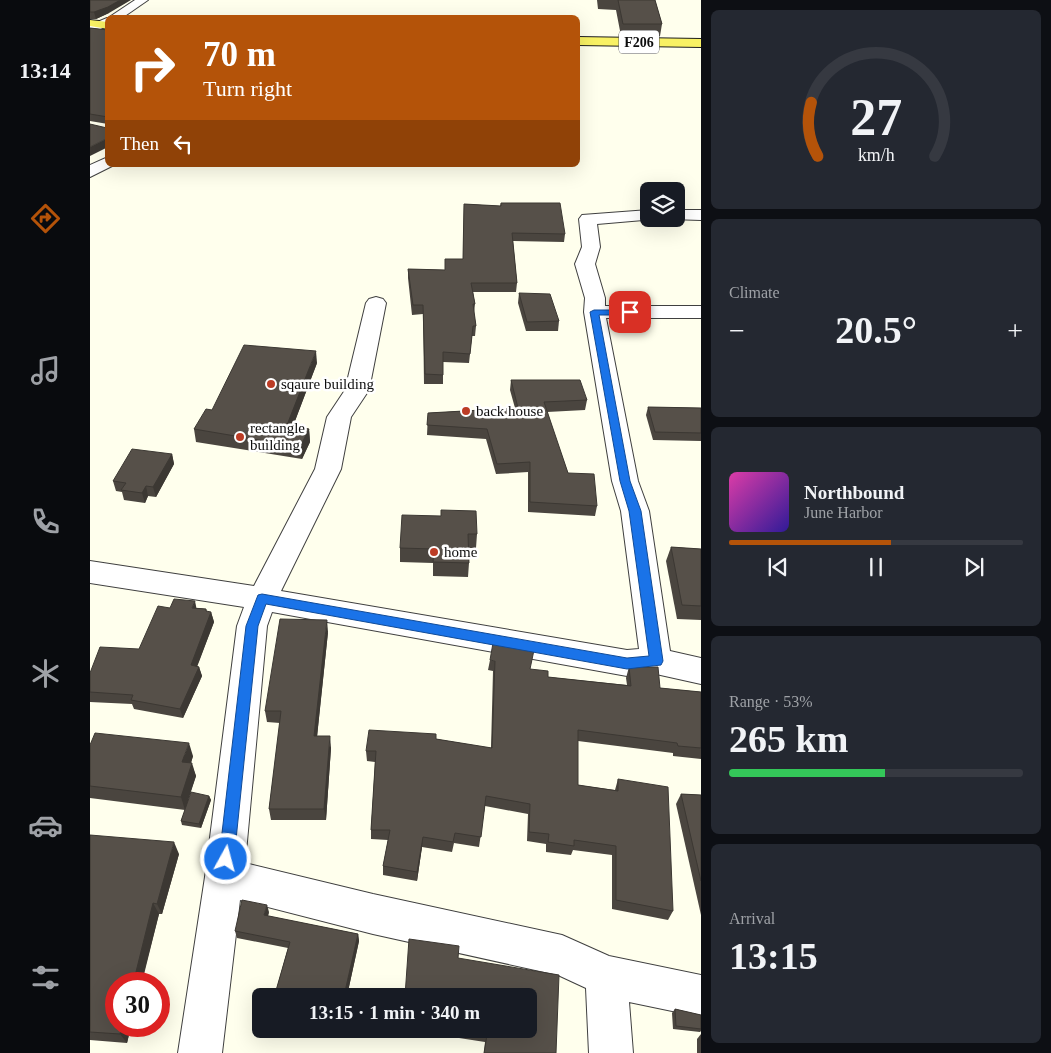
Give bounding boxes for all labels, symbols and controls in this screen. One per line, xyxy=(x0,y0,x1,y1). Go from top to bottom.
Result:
road number: F206 xyxy=(619,31,659,54)
icon: right xyxy=(120,35,185,100)
text: 70 m xyxy=(203,35,276,74)
text: 13:14 xyxy=(19,58,71,83)
text: Turn right xyxy=(203,76,292,101)
text: 27 xyxy=(850,89,902,146)
icon: left xyxy=(169,130,197,158)
text: Then xyxy=(120,133,159,154)
text: km/h xyxy=(858,145,894,165)
map controls xyxy=(640,182,685,227)
button: layers xyxy=(640,182,685,227)
icon: directions xyxy=(28,201,63,236)
text: Climate xyxy=(729,284,780,301)
pin xyxy=(609,291,651,333)
icon: arrive xyxy=(616,298,644,326)
text: 20.5° xyxy=(835,309,917,351)
text: − xyxy=(729,315,745,346)
text: + xyxy=(1007,315,1023,346)
icon: music xyxy=(28,353,63,388)
place label: sqaure building xyxy=(281,376,374,392)
marker: sqaure building xyxy=(265,378,277,390)
place label: back house xyxy=(476,403,543,419)
marker: back house xyxy=(460,405,472,417)
place label: rectangle building xyxy=(250,420,305,453)
marker: rectangle building xyxy=(234,431,246,443)
text: Northbound xyxy=(804,482,904,503)
icon: phone xyxy=(28,504,63,539)
text: June Harbor xyxy=(804,504,883,521)
place label: home xyxy=(444,544,478,560)
marker: home xyxy=(428,546,440,558)
icon: previous xyxy=(764,553,792,581)
icon: pause xyxy=(862,553,890,581)
icon: next xyxy=(960,553,988,581)
icon: climate xyxy=(28,656,63,691)
text: Range · 53% xyxy=(729,693,813,710)
text: 265 km xyxy=(729,718,848,760)
icon: car xyxy=(28,808,63,843)
position arrow xyxy=(199,832,251,884)
text: Arrival xyxy=(729,910,775,927)
text: 13:15 xyxy=(729,935,818,977)
icon: filters xyxy=(28,960,63,995)
speed limit sign: 30 xyxy=(105,972,170,1037)
text: 13:15 · 1 min · 340 m xyxy=(309,1002,480,1023)

